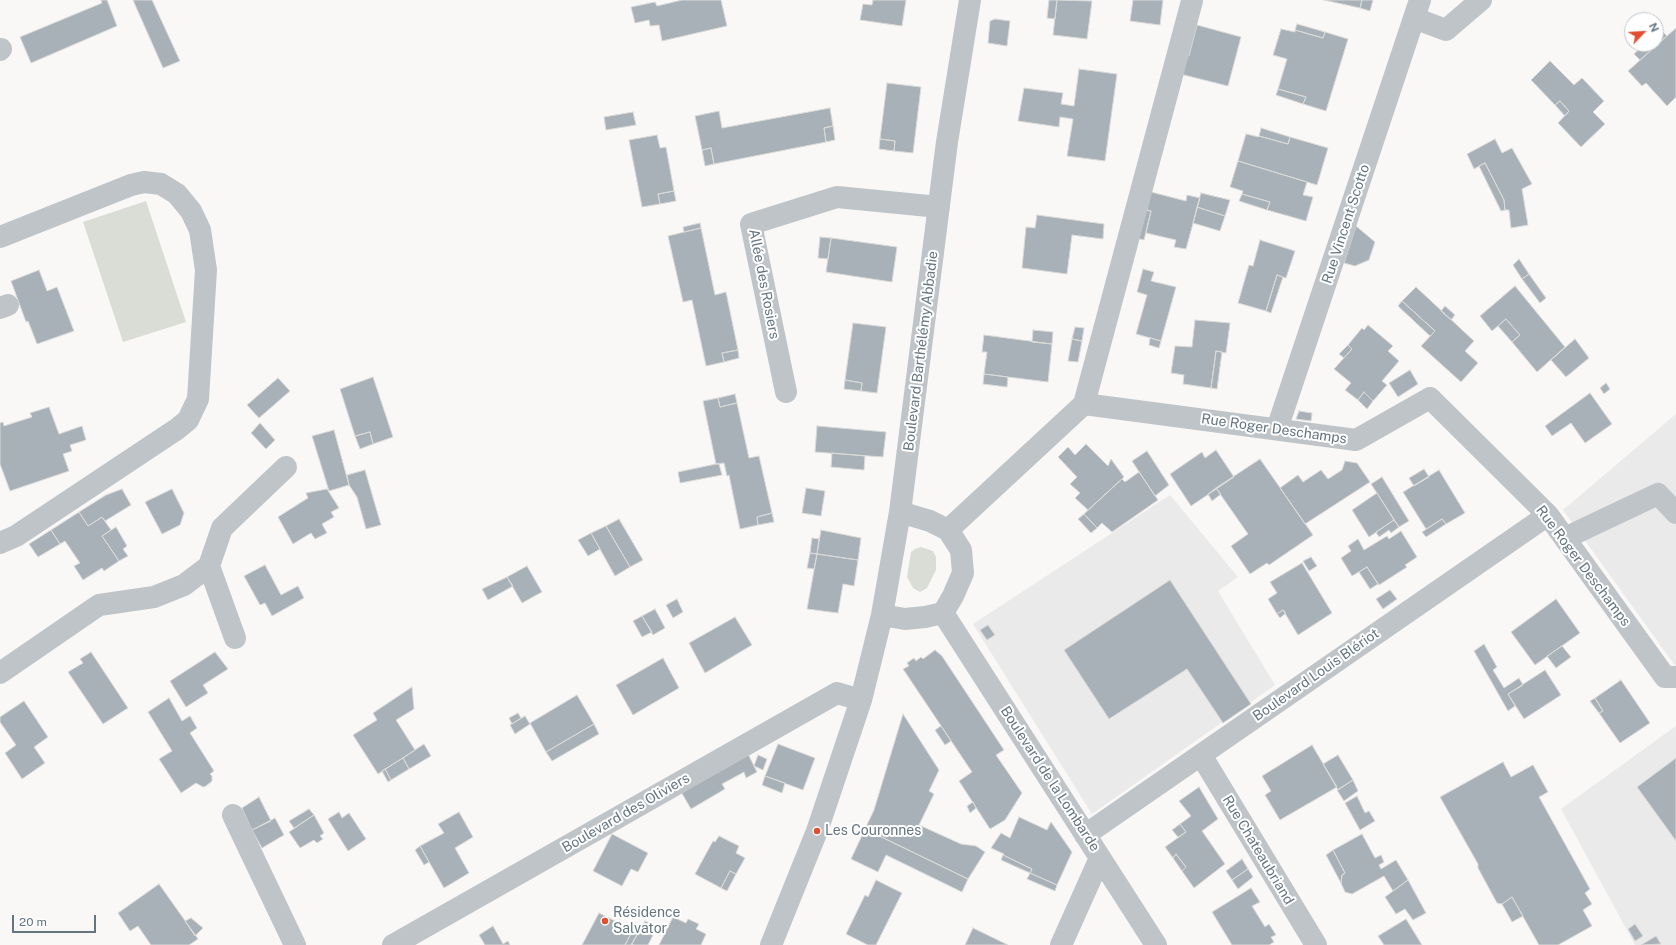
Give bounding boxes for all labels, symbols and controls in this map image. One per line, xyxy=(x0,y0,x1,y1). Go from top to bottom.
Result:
north arrow xyxy=(1624,12,1664,52)
text: N xyxy=(1647,21,1661,34)
street label: Rue Vincent Scotto xyxy=(1319,162,1373,286)
street label: Allée des Rosiers xyxy=(745,227,783,341)
street label: Boulevard Barthélémy Abbadie xyxy=(900,250,942,452)
street label: Rue Roger Deschamps xyxy=(1200,410,1348,448)
street label: Rue Roger Deschamps xyxy=(1532,502,1634,630)
street label: Boulevard Louis Blériot xyxy=(1250,625,1382,725)
street label: Boulevard de la Lombarde xyxy=(997,703,1103,855)
street label: Boulevard des Oliviers xyxy=(559,770,693,856)
street label: Rue Chateaubriand xyxy=(1219,792,1297,908)
place label: Les Couronnes xyxy=(825,823,921,839)
marker: Les Couronnes xyxy=(812,826,822,836)
place label: Résidence Salvator xyxy=(613,905,681,938)
scale bar xyxy=(14,907,98,933)
text: 20 m xyxy=(19,915,47,929)
marker: Résidence Salvator xyxy=(600,916,610,926)

